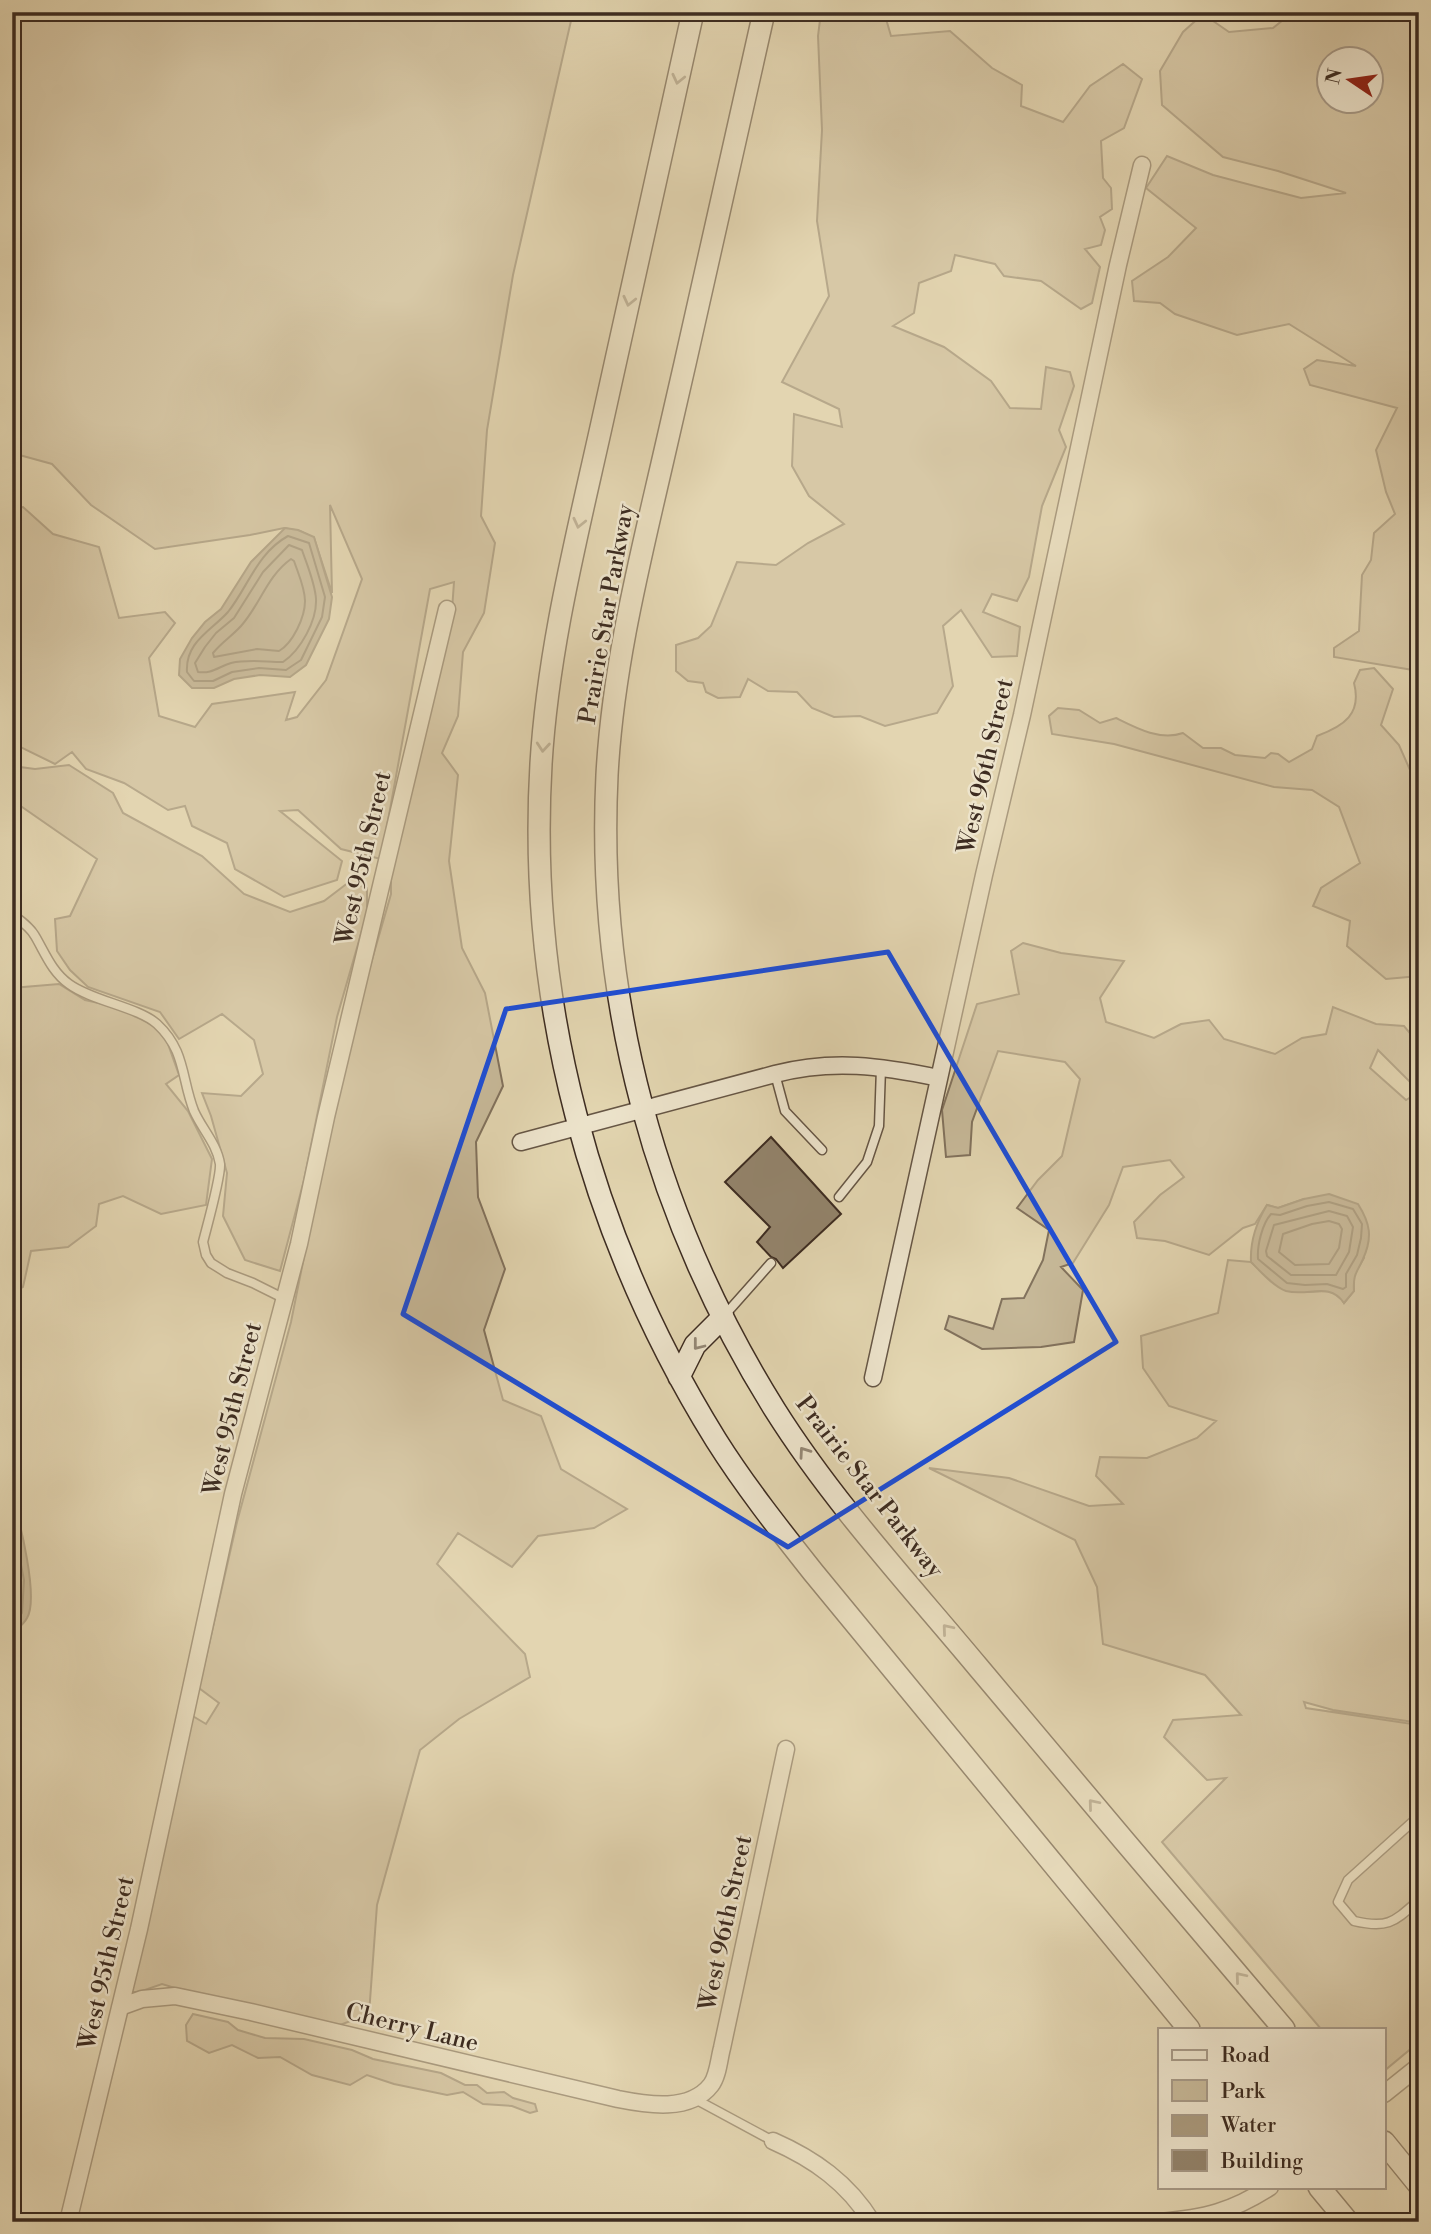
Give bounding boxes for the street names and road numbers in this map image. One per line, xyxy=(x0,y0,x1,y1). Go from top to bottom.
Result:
street label: Prairie Star Parkway xyxy=(573,501,641,726)
street label: West 96th Street xyxy=(951,675,1021,857)
street label: West 95th Street xyxy=(329,768,399,949)
street label: West 95th Street xyxy=(197,1319,269,1500)
street label: Prairie Star Parkway xyxy=(789,1390,950,1584)
street label: West 96th Street xyxy=(693,1832,759,2015)
street label: West 95th Street xyxy=(72,1873,142,2054)
street label: Cherry Lane xyxy=(342,1997,482,2059)

